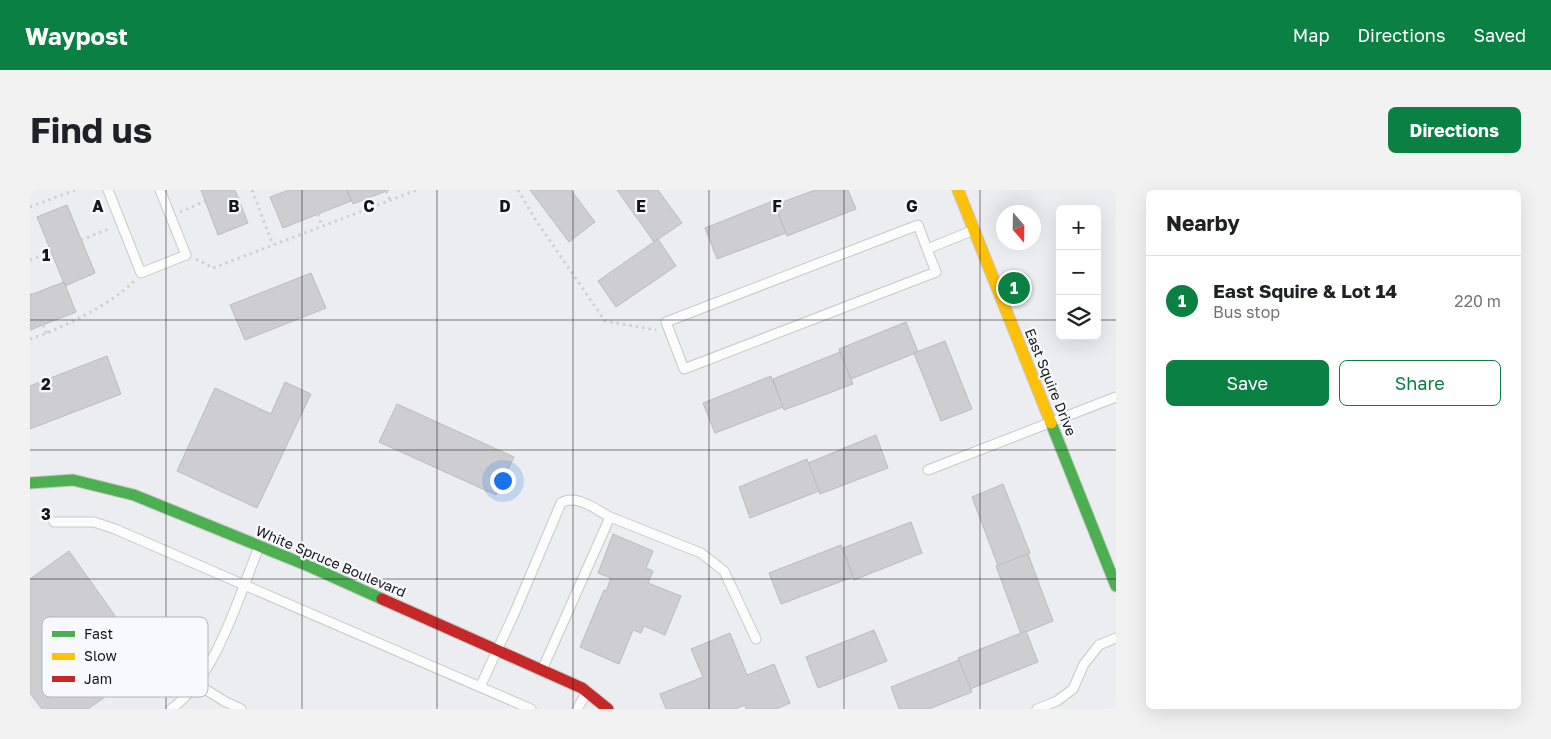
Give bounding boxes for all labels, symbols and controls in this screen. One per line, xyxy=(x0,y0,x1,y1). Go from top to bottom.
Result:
text: Waypost xyxy=(25,21,128,50)
text: Map xyxy=(1293,24,1329,46)
text: Directions xyxy=(1357,24,1445,46)
text: Saved xyxy=(1473,24,1526,46)
button: Directions xyxy=(1388,107,1521,153)
text: Find us xyxy=(30,109,152,151)
text: A xyxy=(92,196,104,216)
text: B xyxy=(228,196,240,216)
text: C xyxy=(363,196,375,216)
text: D xyxy=(499,196,511,216)
text: E xyxy=(636,196,646,216)
text: F xyxy=(772,196,782,216)
text: G xyxy=(906,196,918,216)
north arrow xyxy=(996,205,1041,250)
map controls xyxy=(1056,205,1101,340)
button: + xyxy=(1056,205,1101,250)
text: Nearby xyxy=(1166,210,1240,236)
text: 1 xyxy=(42,245,50,265)
button: − xyxy=(1056,250,1101,295)
pin: 1 xyxy=(998,269,1030,307)
text: East Squire & Lot 14 xyxy=(1213,279,1397,302)
text: 1 xyxy=(1178,291,1186,311)
text: 220 m xyxy=(1454,291,1501,311)
button: layers xyxy=(1056,295,1101,340)
text: Bus stop xyxy=(1213,302,1280,322)
street label: East Squire Drive xyxy=(1022,326,1080,438)
button: Save xyxy=(1166,360,1329,406)
button: Share xyxy=(1339,360,1501,406)
text: 2 xyxy=(41,374,51,394)
your location xyxy=(490,468,516,494)
text: 3 xyxy=(41,504,51,524)
street label: White Spruce Boulevard xyxy=(253,522,409,600)
legend xyxy=(42,617,208,697)
text: Fast xyxy=(84,625,113,642)
text: Slow xyxy=(84,647,117,664)
text: Jam xyxy=(84,670,112,687)

